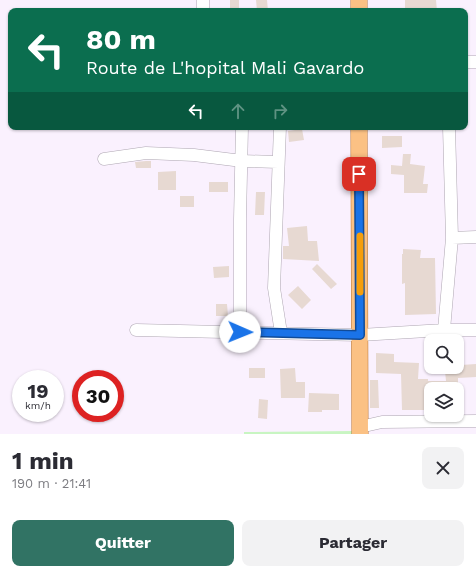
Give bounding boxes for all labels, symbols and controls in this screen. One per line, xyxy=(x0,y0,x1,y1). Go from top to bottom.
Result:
text: 80 m xyxy=(86,23,156,56)
icon: left xyxy=(20,24,72,76)
text: Route de L'hopital Mali Gavardo xyxy=(86,57,364,78)
icon: left xyxy=(185,100,207,122)
icon: ahead xyxy=(227,100,249,122)
icon: right xyxy=(269,100,291,122)
pin xyxy=(342,157,376,191)
icon: arrive xyxy=(348,163,370,185)
position arrow xyxy=(219,311,261,353)
map controls xyxy=(424,334,464,422)
button: search xyxy=(424,334,464,374)
speed limit sign: 30 xyxy=(72,370,124,422)
text: 19 xyxy=(28,379,48,403)
button: layers xyxy=(424,382,464,422)
text: km/h xyxy=(25,400,51,411)
text: 1 min xyxy=(12,447,74,475)
button: close xyxy=(422,447,464,489)
text: 190 m · 21:41 xyxy=(12,476,91,491)
button: Quitter xyxy=(12,520,234,566)
button: Partager xyxy=(242,520,464,566)

